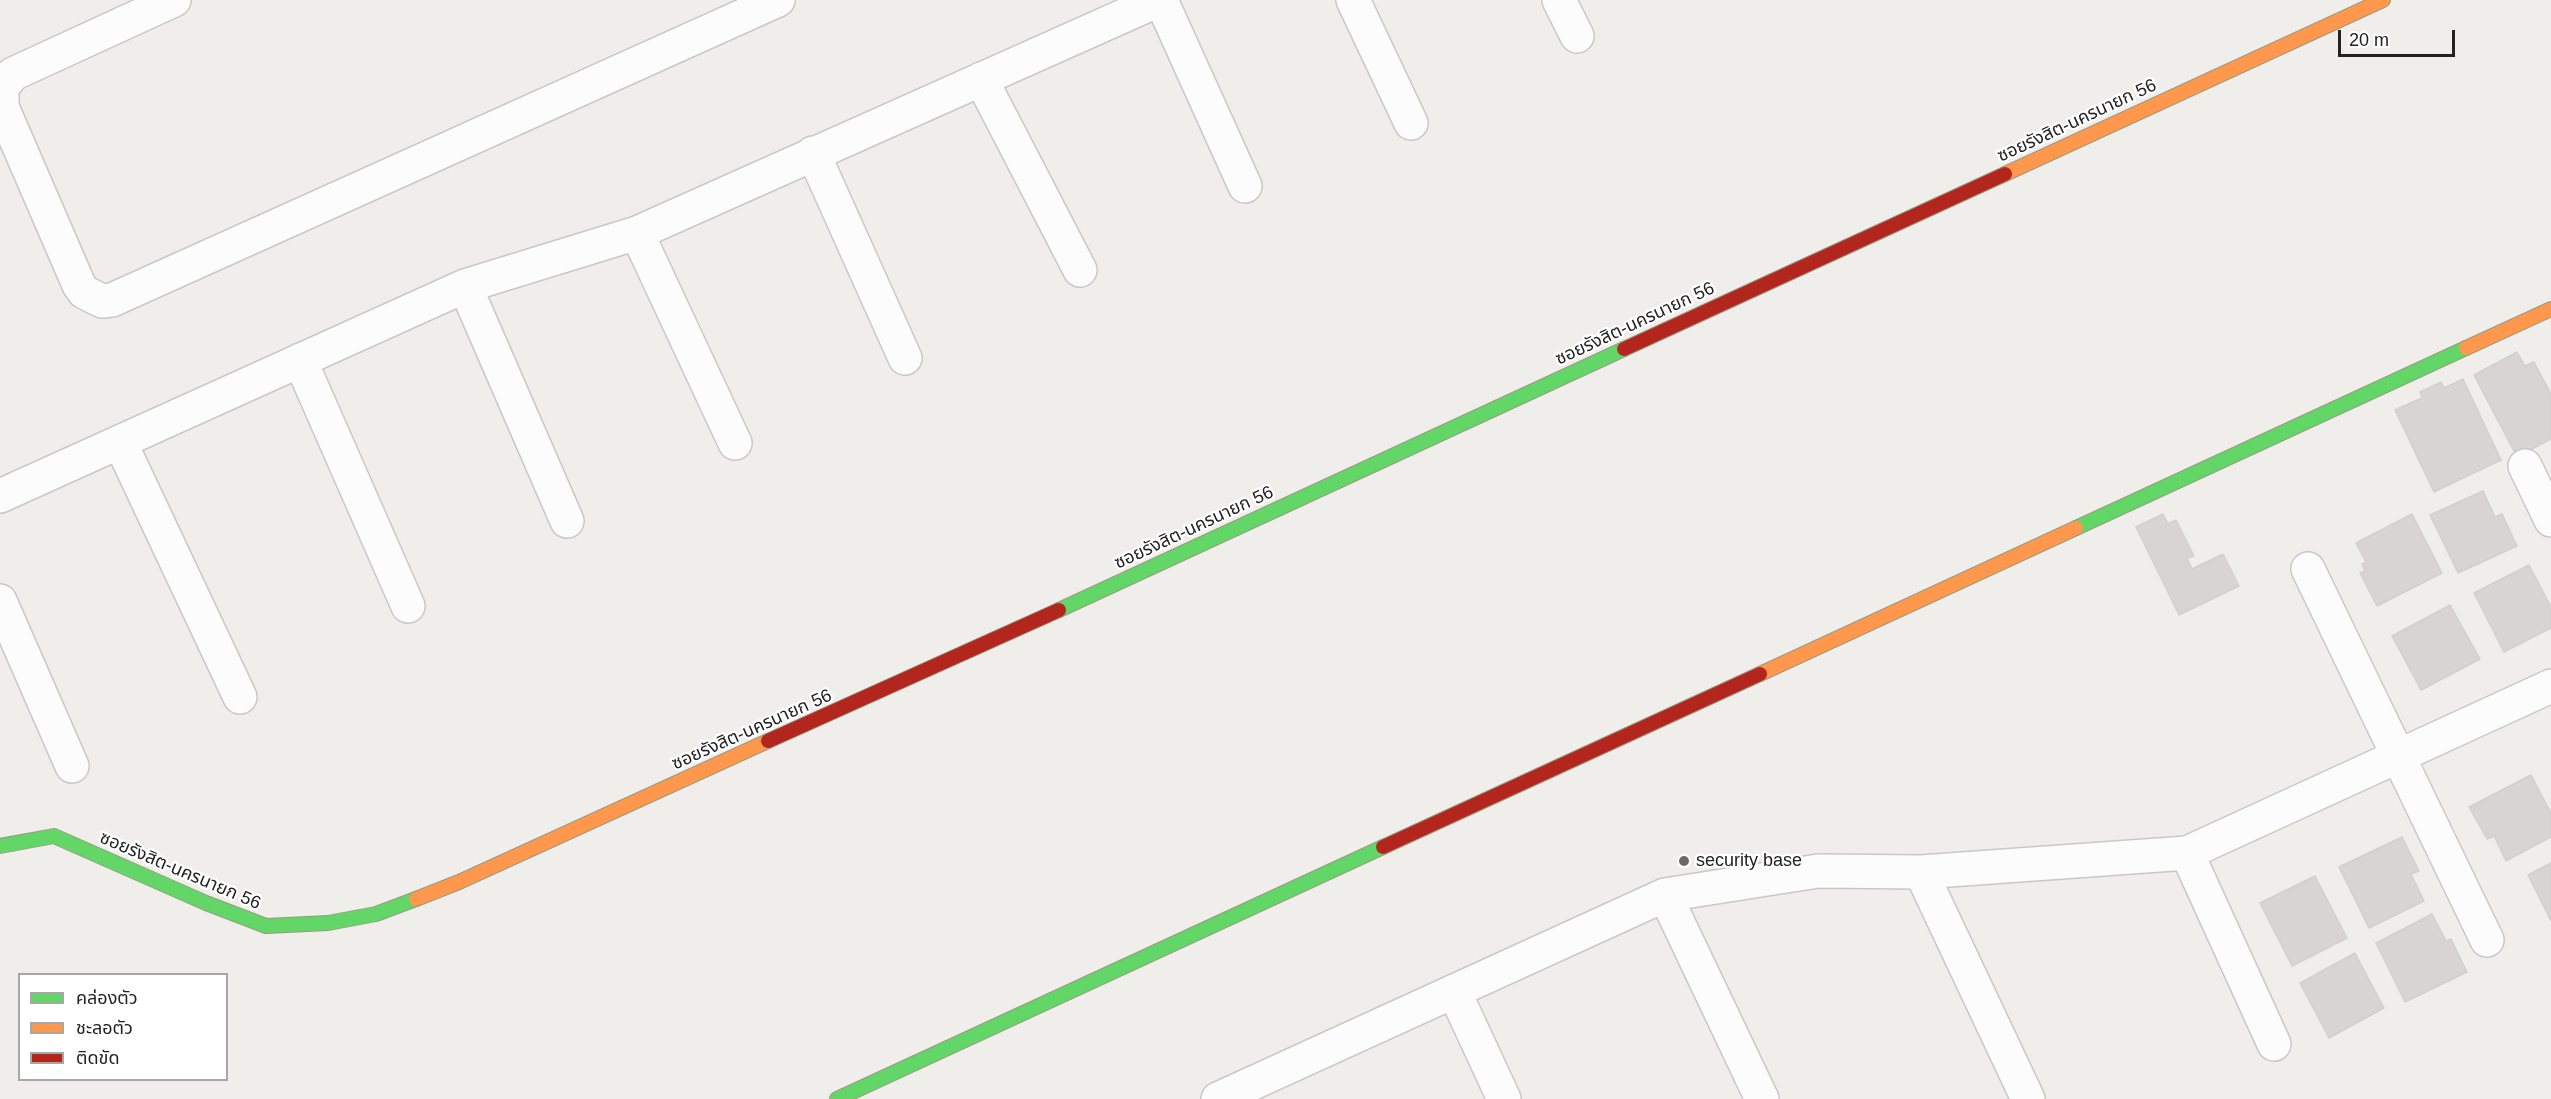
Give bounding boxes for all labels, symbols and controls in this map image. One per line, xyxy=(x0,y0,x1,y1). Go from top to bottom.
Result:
scale bar xyxy=(2341,18,2458,56)
text: 20 m xyxy=(2349,30,2389,50)
street label: ซอยรังสิต-นครนายก 56 xyxy=(1994,75,2160,167)
street label: ซอยรังสิต-นครนายก 56 xyxy=(1552,278,1718,370)
street label: ซอยรังสิต-นครนายก 56 xyxy=(1111,482,1277,574)
street label: ซอยรังสิต-นครนายก 56 xyxy=(669,685,835,775)
street label: ซอยรังสิต-นครนายก 56 xyxy=(96,827,264,915)
place label: security base xyxy=(1696,850,1802,872)
marker: security base xyxy=(1677,854,1691,868)
legend xyxy=(18,973,228,1081)
text: คล่องตัว xyxy=(76,988,138,1008)
text: ชะลอตัว xyxy=(76,1018,133,1038)
text: ติดขัด xyxy=(76,1048,119,1068)

